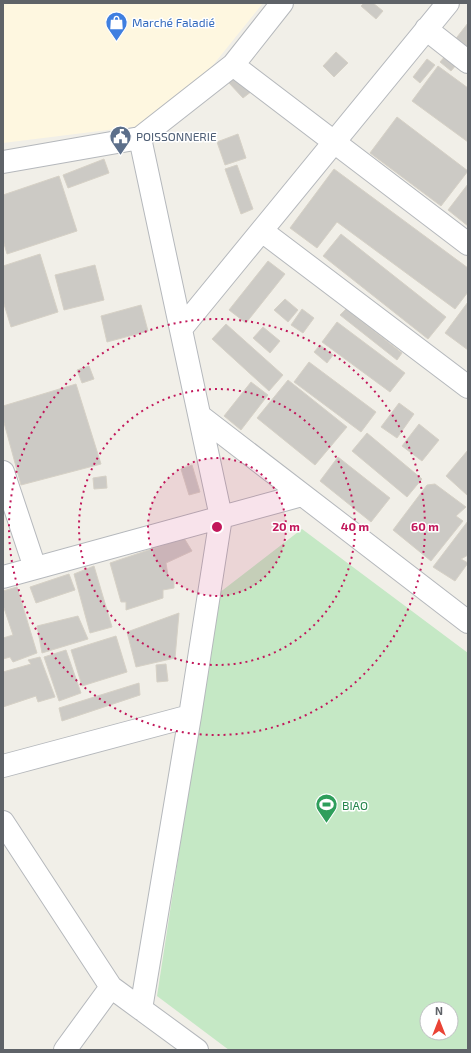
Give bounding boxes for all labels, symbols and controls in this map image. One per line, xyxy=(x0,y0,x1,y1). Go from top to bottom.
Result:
shop icon: Marché Faladié xyxy=(104,9,130,42)
place label: Marché Faladié xyxy=(132,15,215,29)
public building icon: POISSONNERIE xyxy=(108,123,134,156)
place label: POISSONNERIE xyxy=(136,129,217,143)
text: 20 m xyxy=(272,519,300,533)
text: 40 m xyxy=(341,519,369,533)
text: 60 m xyxy=(411,519,439,533)
centre of rings xyxy=(210,520,224,534)
sports icon: BIAO xyxy=(313,792,339,825)
place label: BIAO xyxy=(342,798,368,812)
north arrow xyxy=(419,1001,459,1041)
text: N xyxy=(435,1004,443,1017)

